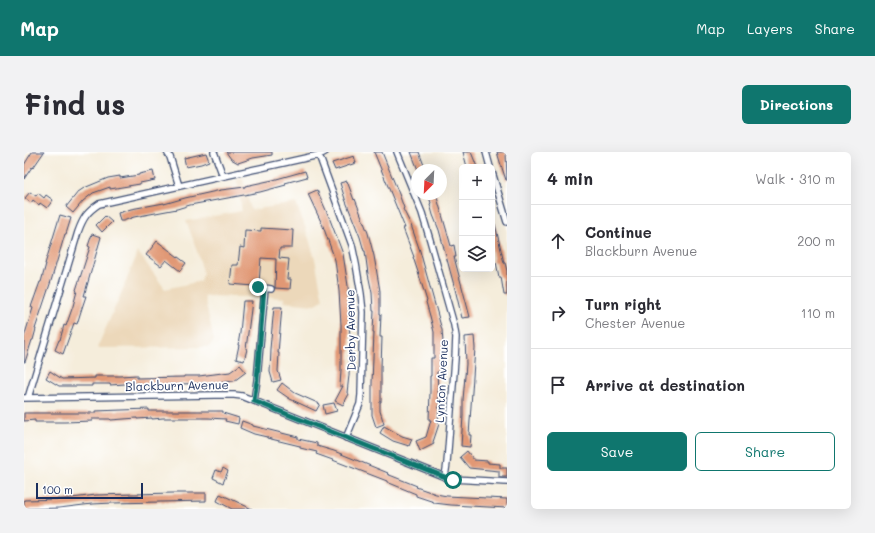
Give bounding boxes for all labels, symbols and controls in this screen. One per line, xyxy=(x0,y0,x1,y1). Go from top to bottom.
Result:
text: Map xyxy=(20,16,59,41)
text: Map xyxy=(696,19,725,38)
text: Layers xyxy=(747,19,793,38)
text: Share xyxy=(815,19,855,38)
button: Directions xyxy=(742,85,851,124)
text: Find us xyxy=(24,86,125,122)
north arrow xyxy=(411,164,447,200)
map controls xyxy=(459,164,495,272)
button: + xyxy=(459,164,495,200)
text: 4 min xyxy=(547,167,593,189)
text: Walk · 310 m xyxy=(755,170,835,187)
button: − xyxy=(459,200,495,236)
text: Continue xyxy=(585,222,652,242)
icon: ahead xyxy=(547,230,569,252)
text: 200 m xyxy=(797,232,835,249)
button: layers xyxy=(459,236,495,272)
text: Blackburn Avenue xyxy=(585,242,697,259)
route end xyxy=(249,278,267,296)
street label: Derby Avenue xyxy=(341,289,359,371)
text: Turn right xyxy=(585,294,662,314)
icon: right xyxy=(547,302,569,324)
text: 110 m xyxy=(801,304,835,321)
text: Chester Avenue xyxy=(585,314,685,331)
street label: Lynton Avenue xyxy=(431,339,451,423)
icon: arrive xyxy=(547,374,569,396)
text: Arrive at destination xyxy=(585,375,745,395)
street label: Blackburn Avenue xyxy=(125,376,229,394)
button: Save xyxy=(547,432,687,471)
button: Share xyxy=(695,432,835,471)
route start xyxy=(444,471,462,489)
scale bar xyxy=(36,481,143,500)
text: 100 m xyxy=(42,482,73,497)

